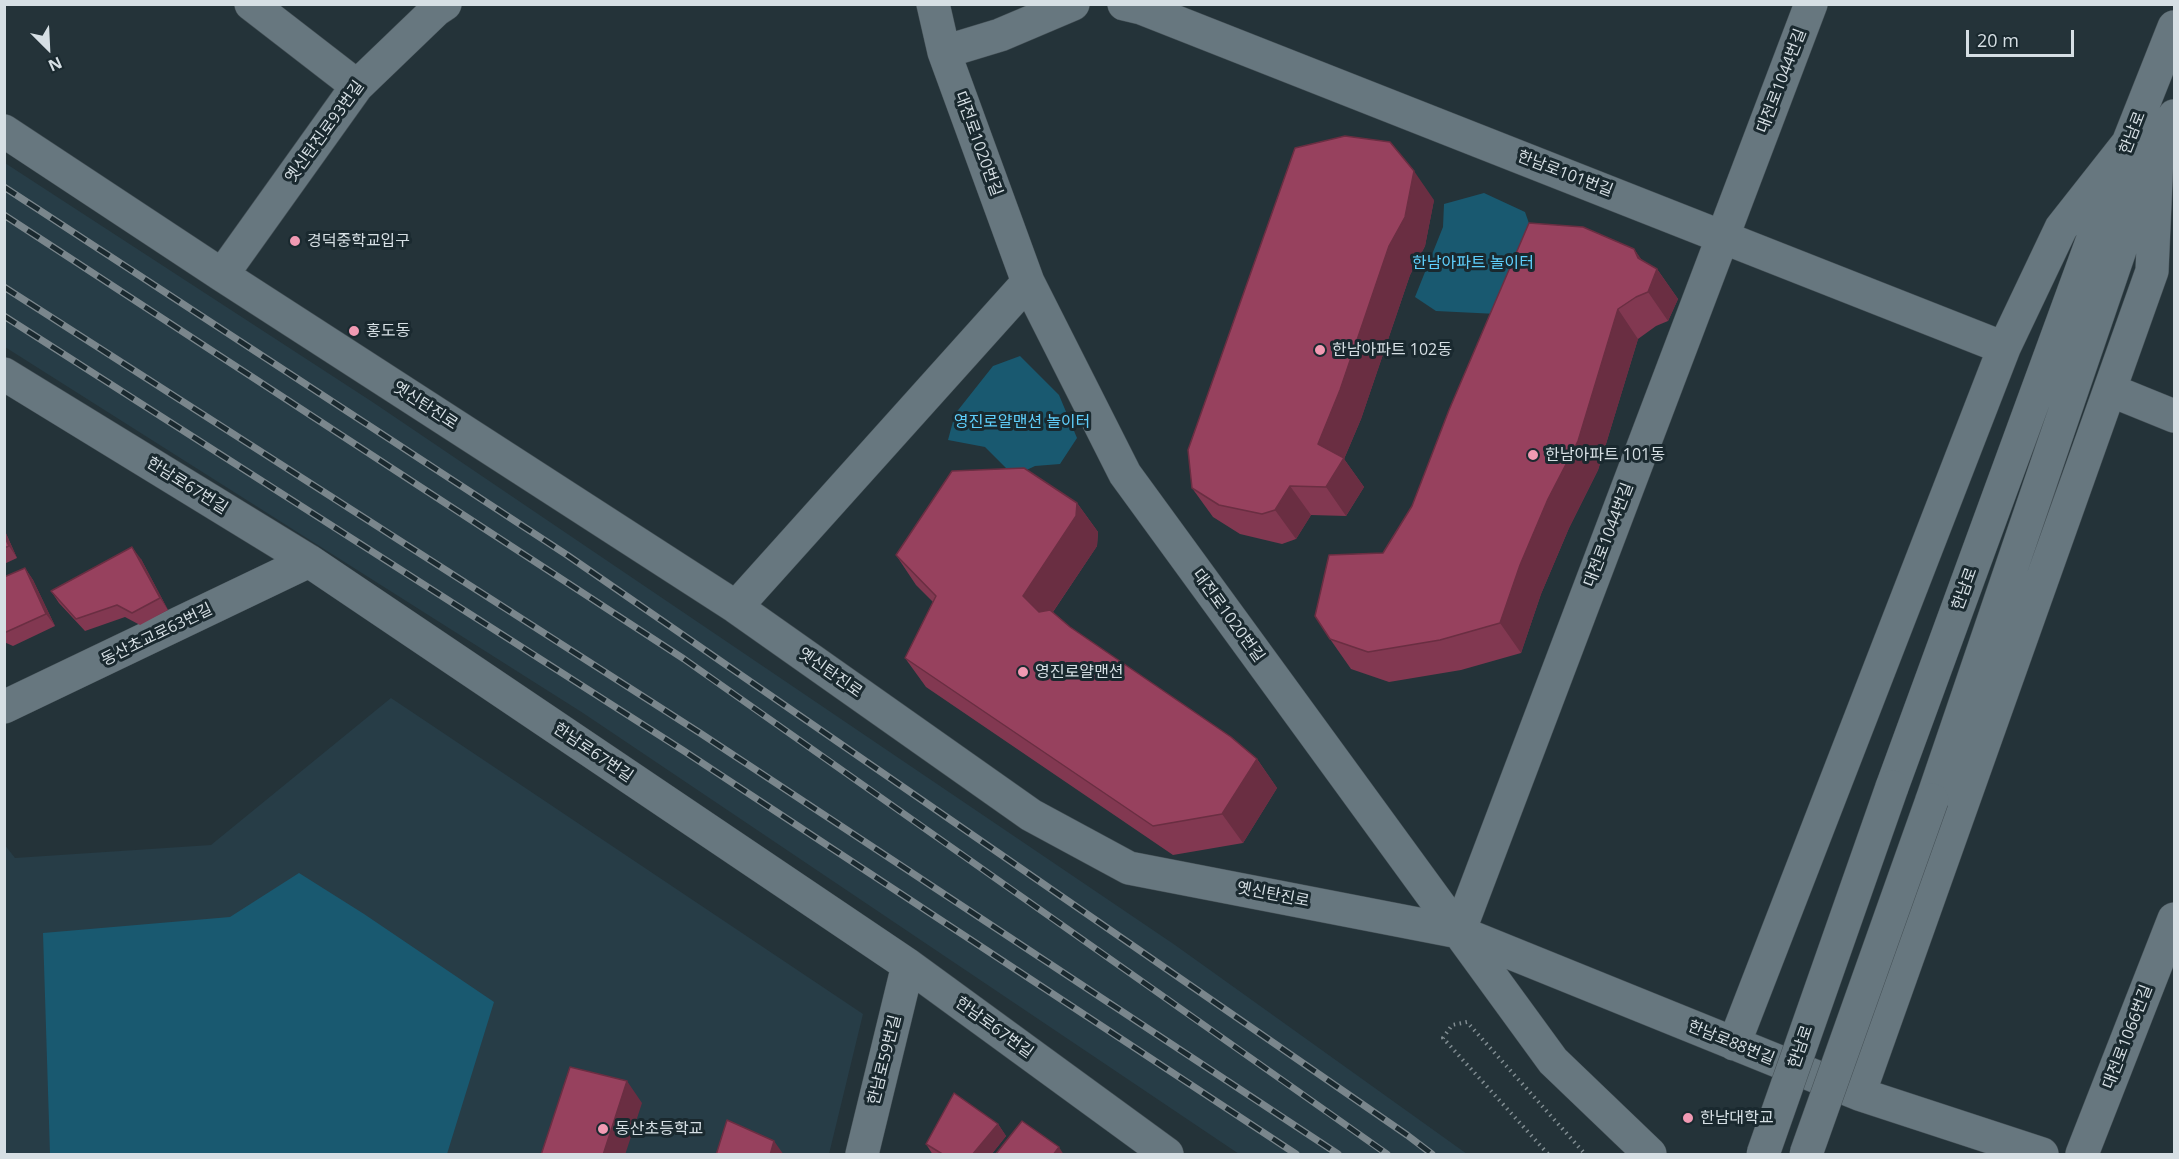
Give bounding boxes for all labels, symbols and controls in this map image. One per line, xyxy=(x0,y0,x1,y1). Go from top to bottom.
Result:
north arrow xyxy=(18,18,78,78)
scale bar xyxy=(1969,18,2077,56)
street label: 대전로1044번길 xyxy=(1753,26,1811,136)
text: 20 m xyxy=(1977,28,2019,52)
text: N xyxy=(45,52,66,77)
street label: 옛신탄진로93번길 xyxy=(282,77,368,187)
street label: 대전로1020번길 xyxy=(950,89,1006,199)
street label: 한남로 xyxy=(2116,109,2150,157)
street label: 한남로101번길 xyxy=(1514,147,1616,201)
place label: 경덕중학교입구 xyxy=(307,231,410,251)
marker: 경덕중학교입구 xyxy=(288,234,302,248)
park label: 한남아파트 놀이터 xyxy=(1412,253,1534,273)
place label: 홍도동 xyxy=(366,321,410,341)
marker: 홍도동 xyxy=(347,324,361,338)
place label: 한남아파트 102동 xyxy=(1332,340,1452,360)
marker: 한남아파트 102동 xyxy=(1313,343,1327,357)
street label: 옛신탄진로 xyxy=(389,378,461,434)
park label: 영진로얄맨션 놀이터 xyxy=(954,412,1090,432)
place label: 한남아파트 101동 xyxy=(1545,445,1665,465)
marker: 한남아파트 101동 xyxy=(1526,448,1540,462)
street label: 한남로67번길 xyxy=(143,454,231,518)
street label: 대전로1044번길 xyxy=(1580,480,1638,590)
street label: 한남로 xyxy=(1948,565,1982,613)
street label: 대전로1020번길 xyxy=(1188,566,1268,666)
street label: 동산초교로63번길 xyxy=(98,600,216,670)
street label: 옛신탄진로 xyxy=(794,644,866,702)
place label: 영진로얄맨션 xyxy=(1035,662,1123,682)
marker: 영진로얄맨션 xyxy=(1016,665,1030,679)
street label: 한남로67번길 xyxy=(550,719,636,787)
street label: 옛신탄진로 xyxy=(1235,879,1311,911)
street label: 대전로1066번길 xyxy=(2099,982,2157,1092)
street label: 한남로67번길 xyxy=(951,993,1037,1063)
street label: 한남로59번길 xyxy=(865,1013,905,1107)
street label: 한남로88번길 xyxy=(1685,1017,1777,1069)
street label: 한남로 xyxy=(1785,1023,1817,1071)
place label: 한남대학교 xyxy=(1700,1108,1774,1128)
marker: 한남대학교 xyxy=(1681,1111,1695,1125)
place label: 동산초등학교 xyxy=(615,1119,703,1139)
marker: 동산초등학교 xyxy=(596,1122,610,1136)

